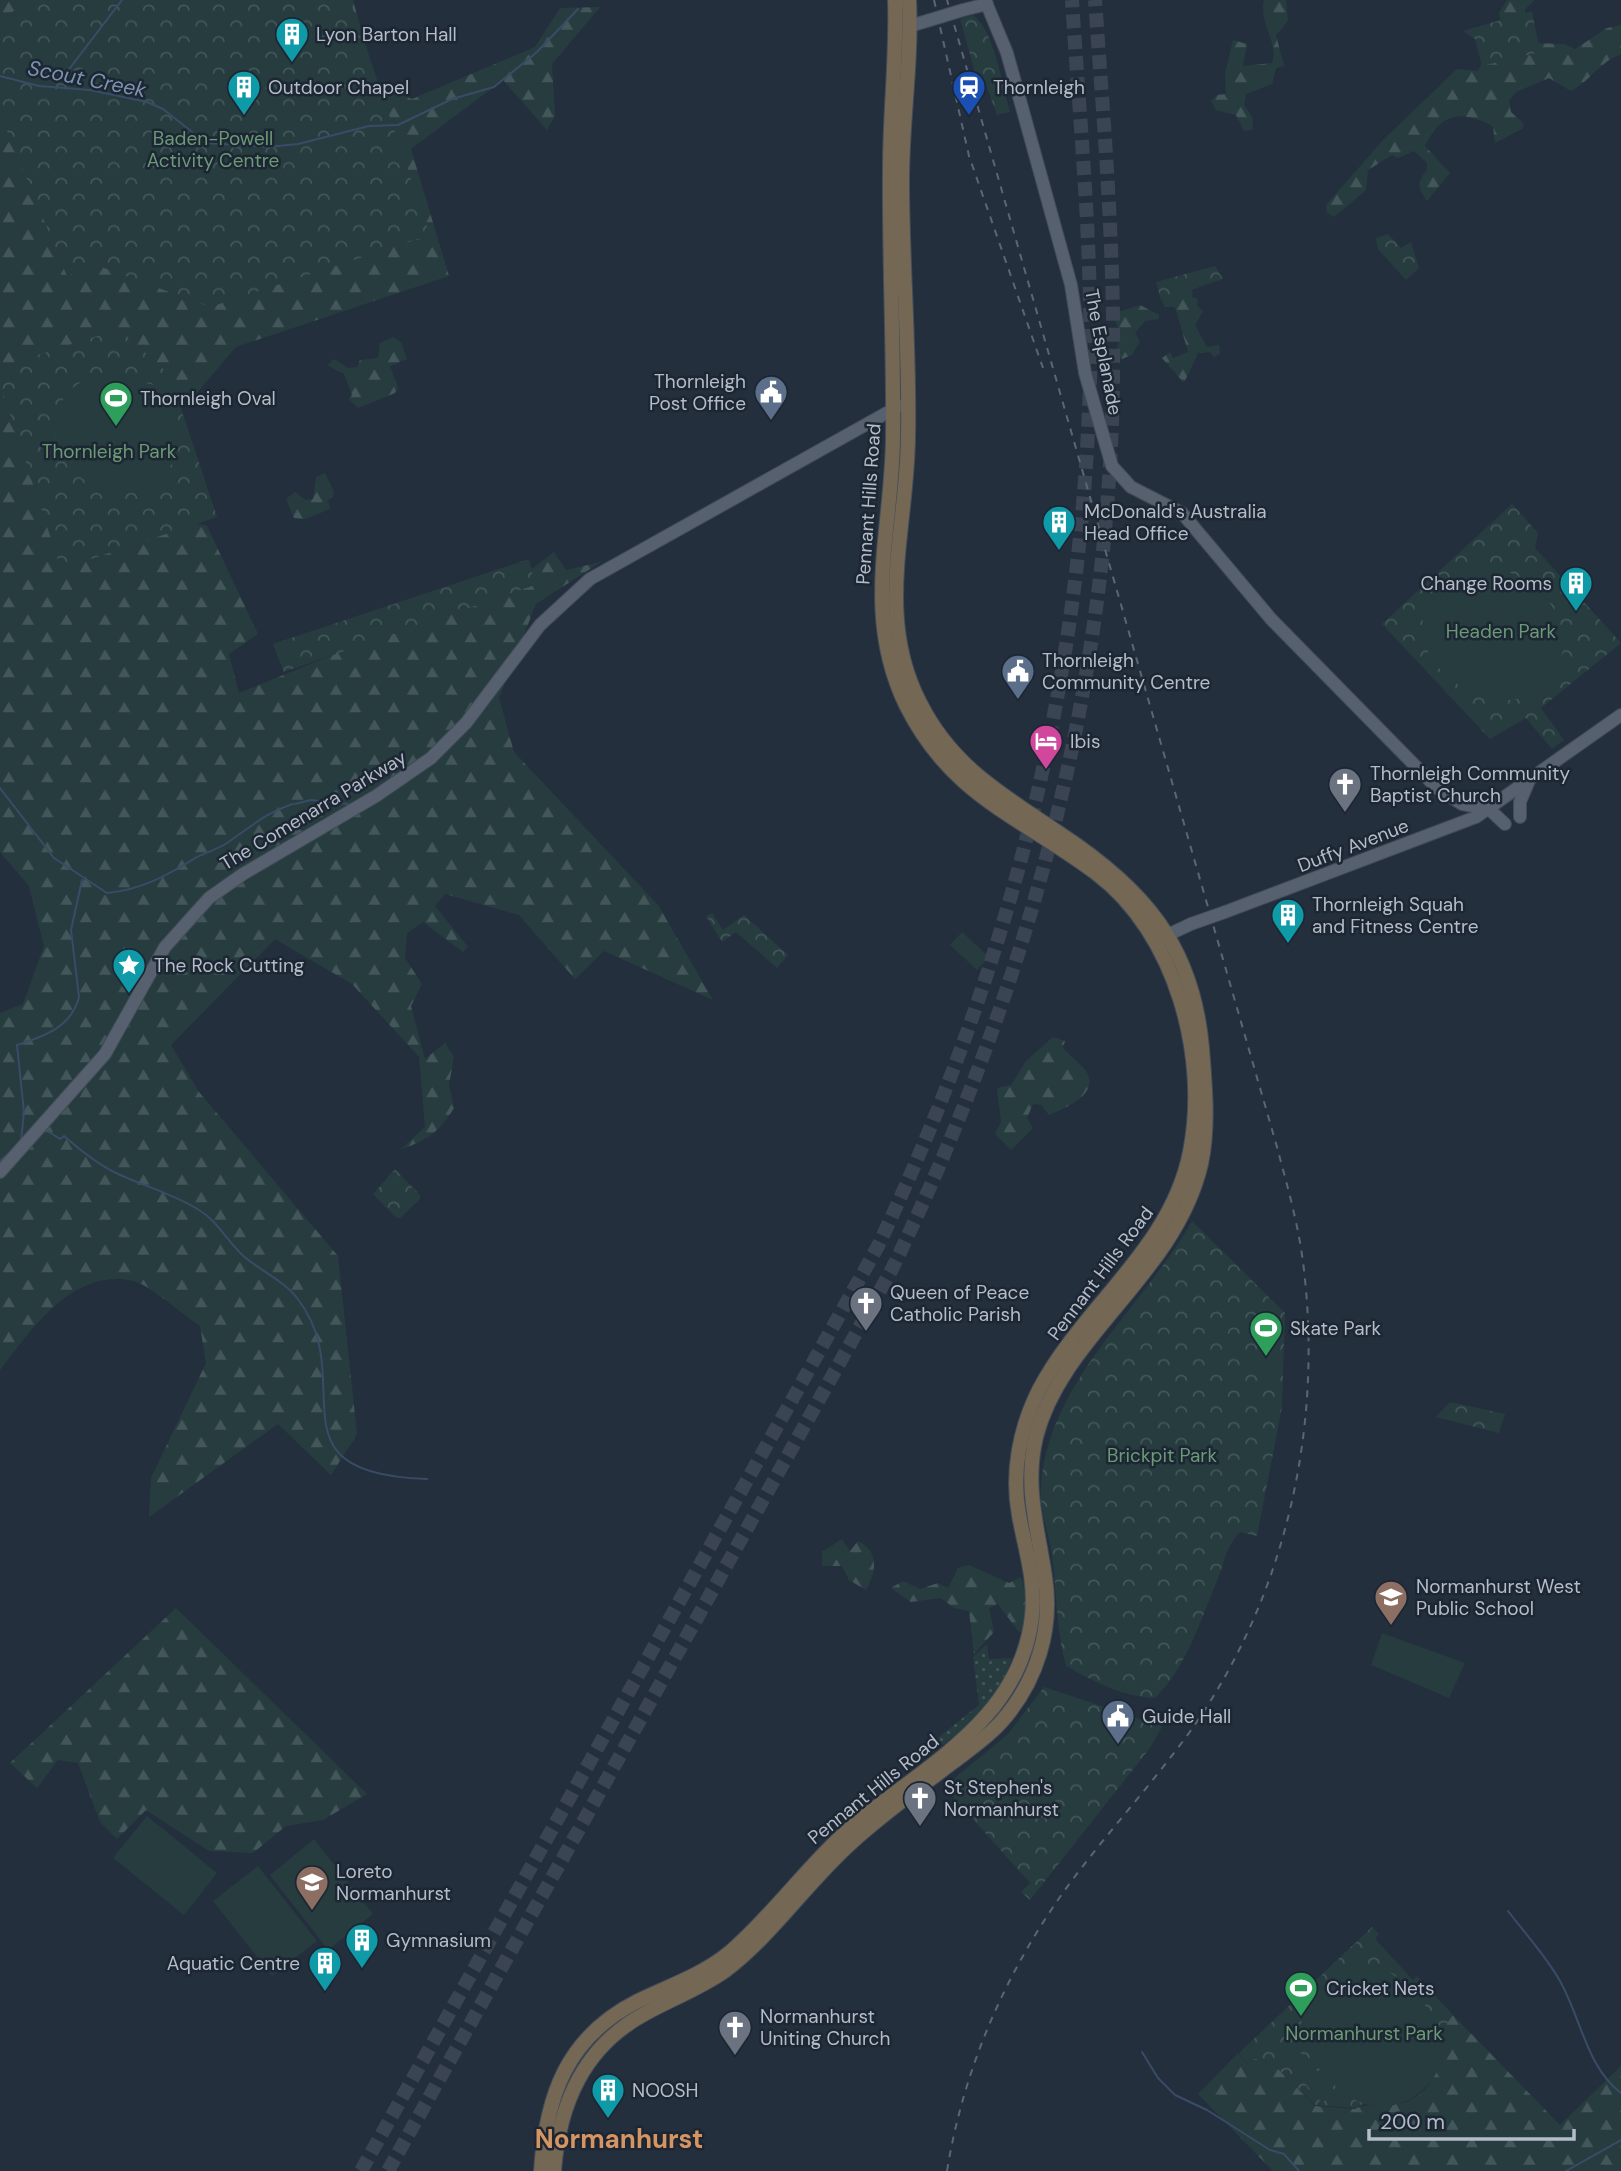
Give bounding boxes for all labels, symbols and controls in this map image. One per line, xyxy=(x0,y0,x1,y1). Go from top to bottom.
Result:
building icon: Lyon Barton Hall xyxy=(273,15,311,64)
place label: Lyon Barton Hall xyxy=(316,22,457,47)
water label: Scout Creek xyxy=(25,54,149,104)
building icon: Outdoor Chapel xyxy=(225,68,263,117)
station icon: Thornleigh xyxy=(950,68,988,117)
place label: Outdoor Chapel xyxy=(268,75,409,100)
place label: Thornleigh xyxy=(993,75,1085,100)
park label: Baden-Powell Activity Centre xyxy=(147,126,279,173)
street label: The Esplanade xyxy=(1079,287,1128,417)
place label: Thornleigh Post Office xyxy=(649,369,746,416)
public building icon: Thornleigh Post Office xyxy=(752,373,790,422)
sports icon: Thornleigh Oval xyxy=(97,379,135,428)
place label: Thornleigh Oval xyxy=(140,386,276,411)
street label: Pennant Hills Road xyxy=(850,423,887,586)
park label: Thornleigh Park xyxy=(42,439,177,464)
place label: McDonald's Australia Head Office xyxy=(1084,499,1267,546)
building icon: McDonald's Australia Head Office xyxy=(1040,503,1078,552)
building icon: Change Rooms xyxy=(1557,564,1595,613)
place label: Change Rooms xyxy=(1420,571,1552,596)
park label: Headen Park xyxy=(1446,619,1557,644)
place label: Thornleigh Community Centre xyxy=(1042,648,1210,695)
public building icon: Thornleigh Community Centre xyxy=(999,652,1037,701)
hotel icon: Ibis xyxy=(1027,722,1065,771)
place label: Ibis xyxy=(1070,729,1100,754)
street label: The Comenarra Parkway xyxy=(216,745,411,876)
place label: Thornleigh Community Baptist Church xyxy=(1370,761,1571,808)
church icon: Thornleigh Community Baptist Church xyxy=(1326,765,1364,814)
street label: Duffy Avenue xyxy=(1294,813,1412,878)
place label: Thornleigh Squah and Fitness Centre xyxy=(1312,892,1478,939)
building icon: Thornleigh Squah and Fitness Centre xyxy=(1269,896,1307,945)
place icon: The Rock Cutting xyxy=(110,946,148,995)
place label: The Rock Cutting xyxy=(154,953,305,978)
street label: Pennant Hills Road xyxy=(1042,1201,1159,1345)
place label: Queen of Peace Catholic Parish xyxy=(890,1280,1029,1327)
church icon: Queen of Peace Catholic Parish xyxy=(847,1284,885,1333)
sports icon: Skate Park xyxy=(1247,1309,1285,1358)
place label: Skate Park xyxy=(1290,1316,1382,1341)
park label: Brickpit Park xyxy=(1107,1443,1217,1468)
place label: Normanhurst West Public School xyxy=(1416,1574,1581,1621)
school or university icon: Normanhurst West Public School xyxy=(1372,1578,1410,1627)
public building icon: Guide Hall xyxy=(1099,1697,1137,1746)
place label: Guide Hall xyxy=(1142,1704,1231,1729)
street label: Pennant Hills Road xyxy=(803,1729,944,1850)
place label: St Stephen's Normanhurst xyxy=(944,1775,1059,1822)
church icon: St Stephen's Normanhurst xyxy=(901,1779,939,1828)
place label: Loreto Normanhurst xyxy=(336,1859,451,1906)
school or university icon: Loreto Normanhurst xyxy=(293,1863,331,1912)
building icon: Gymnasium xyxy=(343,1921,381,1970)
place label: Gymnasium xyxy=(386,1928,491,1953)
building icon: Aquatic Centre xyxy=(306,1944,344,1993)
place label: Aquatic Centre xyxy=(167,1951,300,1976)
sports icon: Cricket Nets xyxy=(1282,1969,1320,2018)
place label: Cricket Nets xyxy=(1326,1976,1435,2001)
place label: Normanhurst Uniting Church xyxy=(760,2004,890,2051)
church icon: Normanhurst Uniting Church xyxy=(716,2008,754,2057)
park label: Normanhurst Park xyxy=(1285,2021,1443,2046)
building icon: NOOSH xyxy=(589,2071,627,2120)
place label: NOOSH xyxy=(632,2078,699,2103)
scale bar xyxy=(1369,2098,1574,2142)
text: 200 m xyxy=(1380,2108,1445,2136)
district label: Normanhurst xyxy=(535,2122,703,2156)

